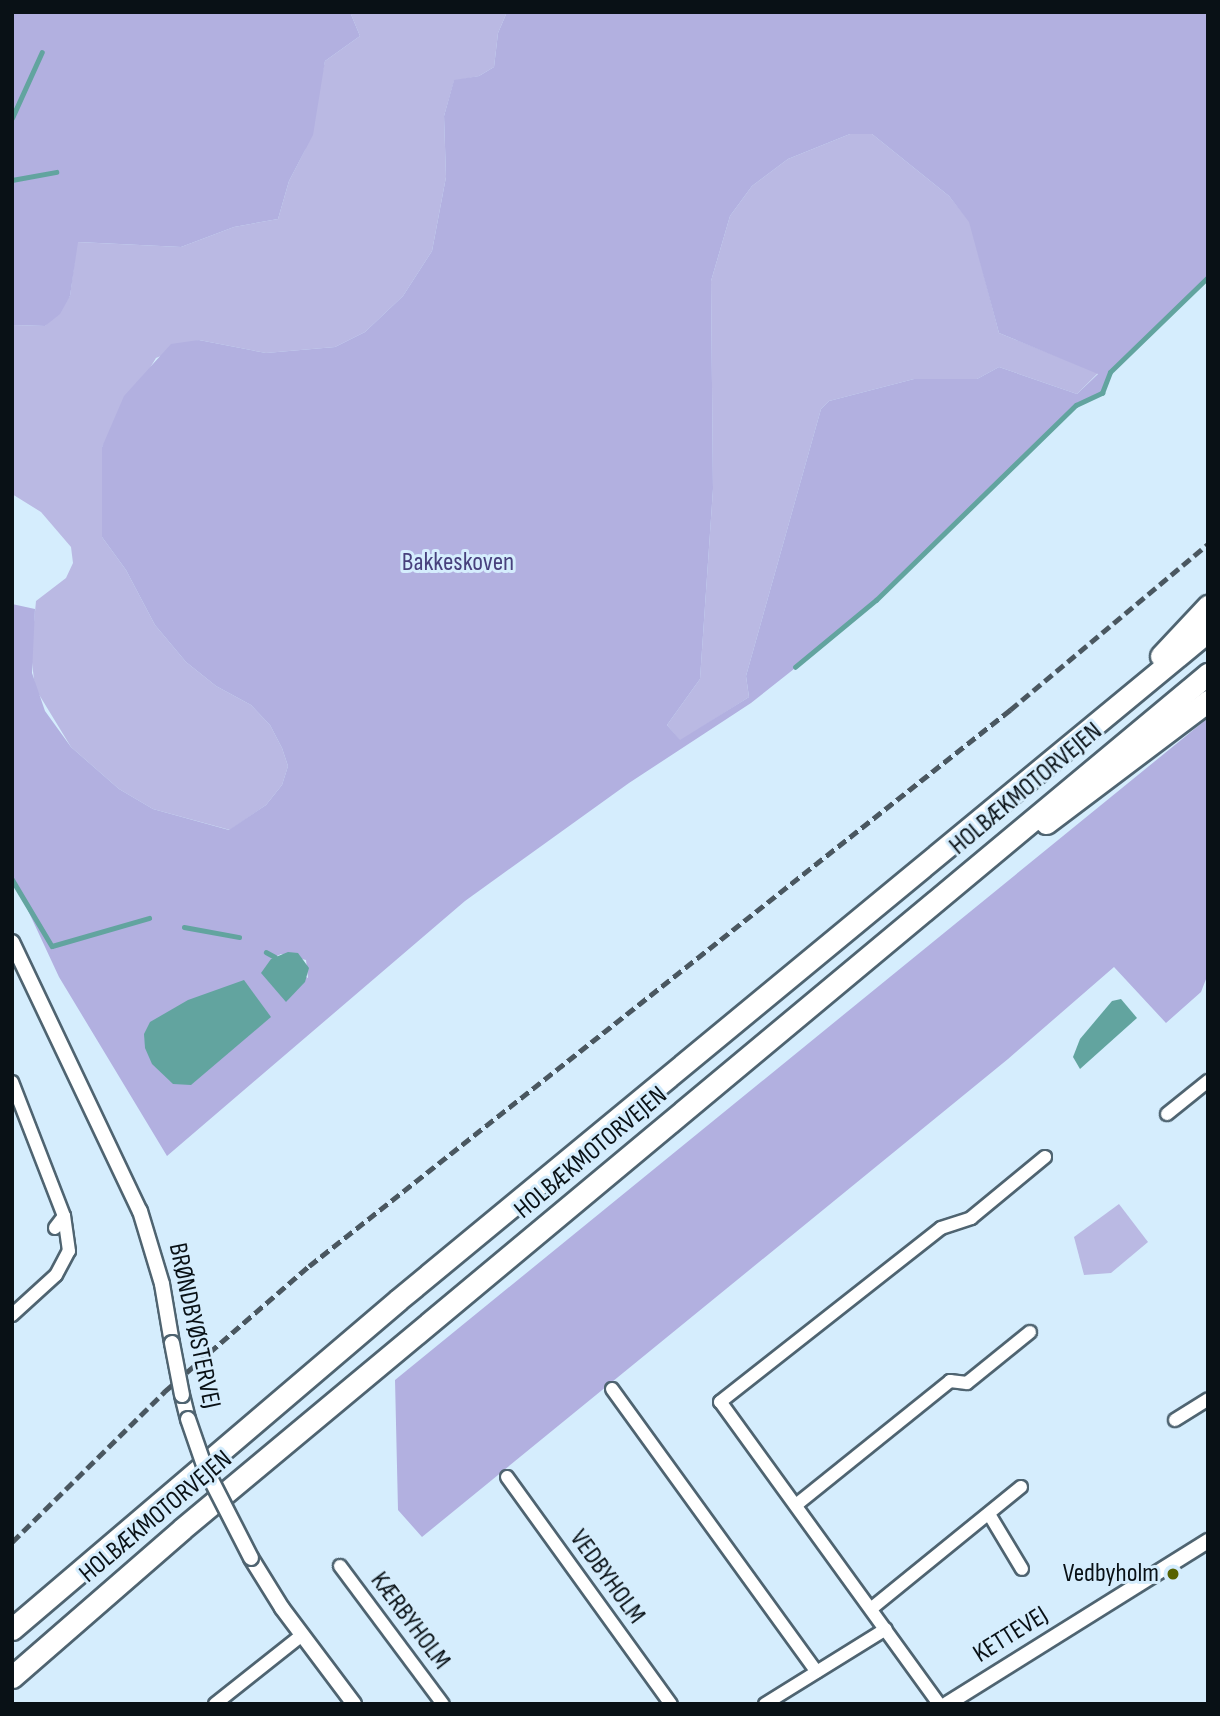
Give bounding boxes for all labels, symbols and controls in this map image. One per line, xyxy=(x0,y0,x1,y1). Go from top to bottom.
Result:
park label: Bakkeskoven xyxy=(402,547,514,579)
street label: HOLBÆKMOTORVEJEN xyxy=(943,716,1109,862)
street label: HOLBÆKMOTORVEJEN xyxy=(508,1080,674,1226)
street label: BRØNDBYØSTERVEJ xyxy=(161,1240,227,1412)
street label: HOLBÆKMOTORVEJEN xyxy=(73,1444,239,1590)
street label: VEDBYHOLM xyxy=(563,1524,651,1630)
place label: Vedbyholm xyxy=(1063,1558,1159,1590)
street label: KÆRBYHOLM xyxy=(363,1566,457,1676)
marker: Vedbyholm xyxy=(1165,1566,1181,1582)
street label: KETTEVEJ xyxy=(968,1600,1054,1670)

